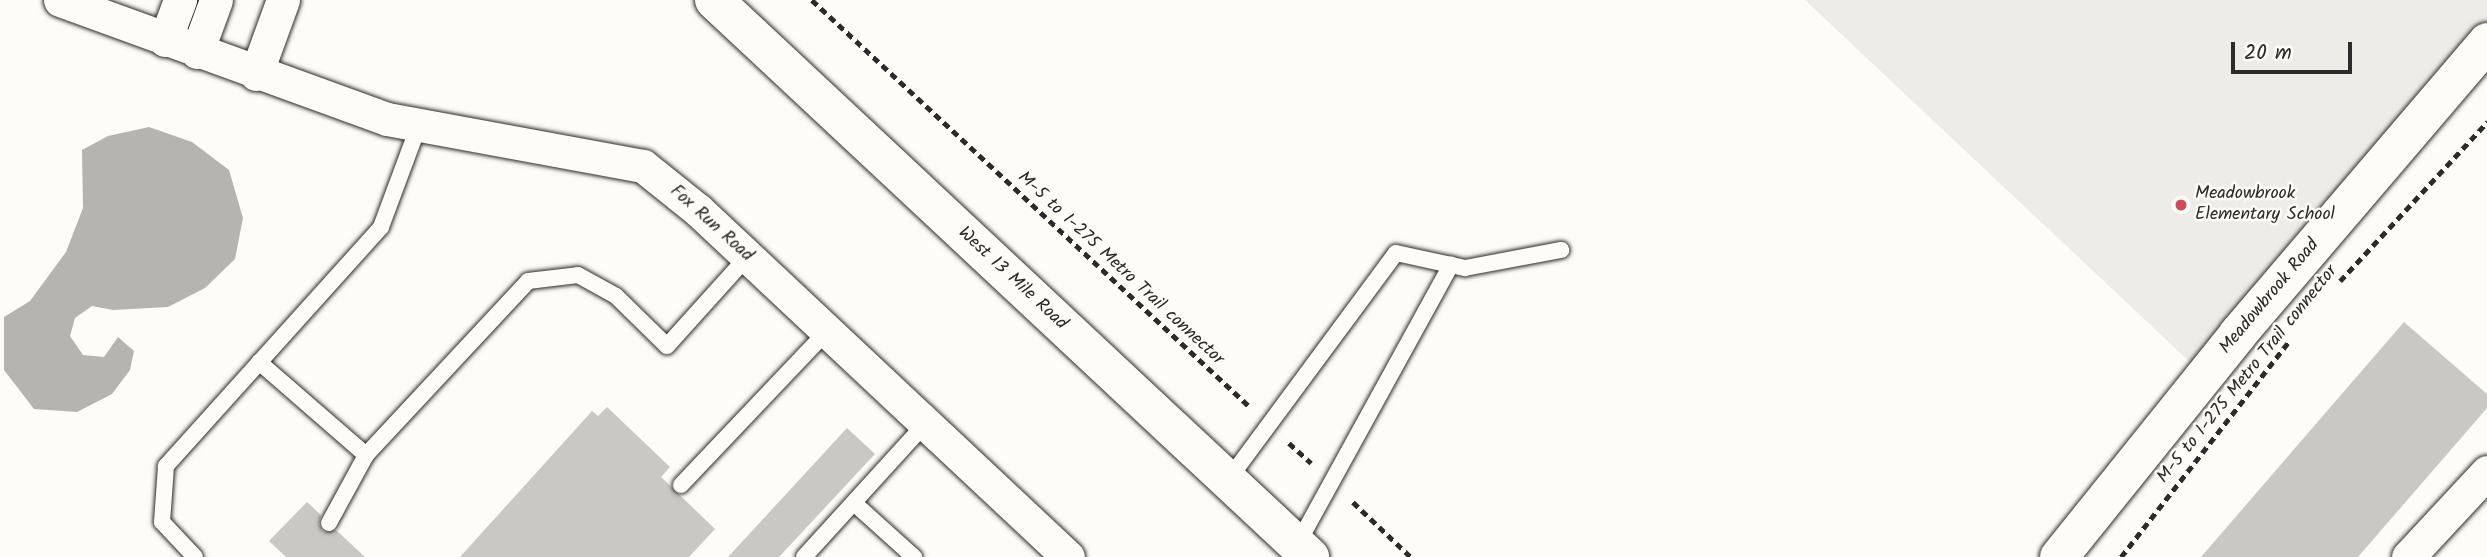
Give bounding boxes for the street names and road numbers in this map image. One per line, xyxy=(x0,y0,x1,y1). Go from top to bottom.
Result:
street label: M-5 to I-275 Metro Trail connector xyxy=(1012,168,1228,370)
street label: Fox Run Road xyxy=(665,181,757,267)
street label: West 13 Mile Road xyxy=(953,223,1071,335)
street label: Meadowbrook Road xyxy=(2216,235,2324,359)
street label: M-5 to I-275 Metro Trail connector xyxy=(2153,262,2343,488)

